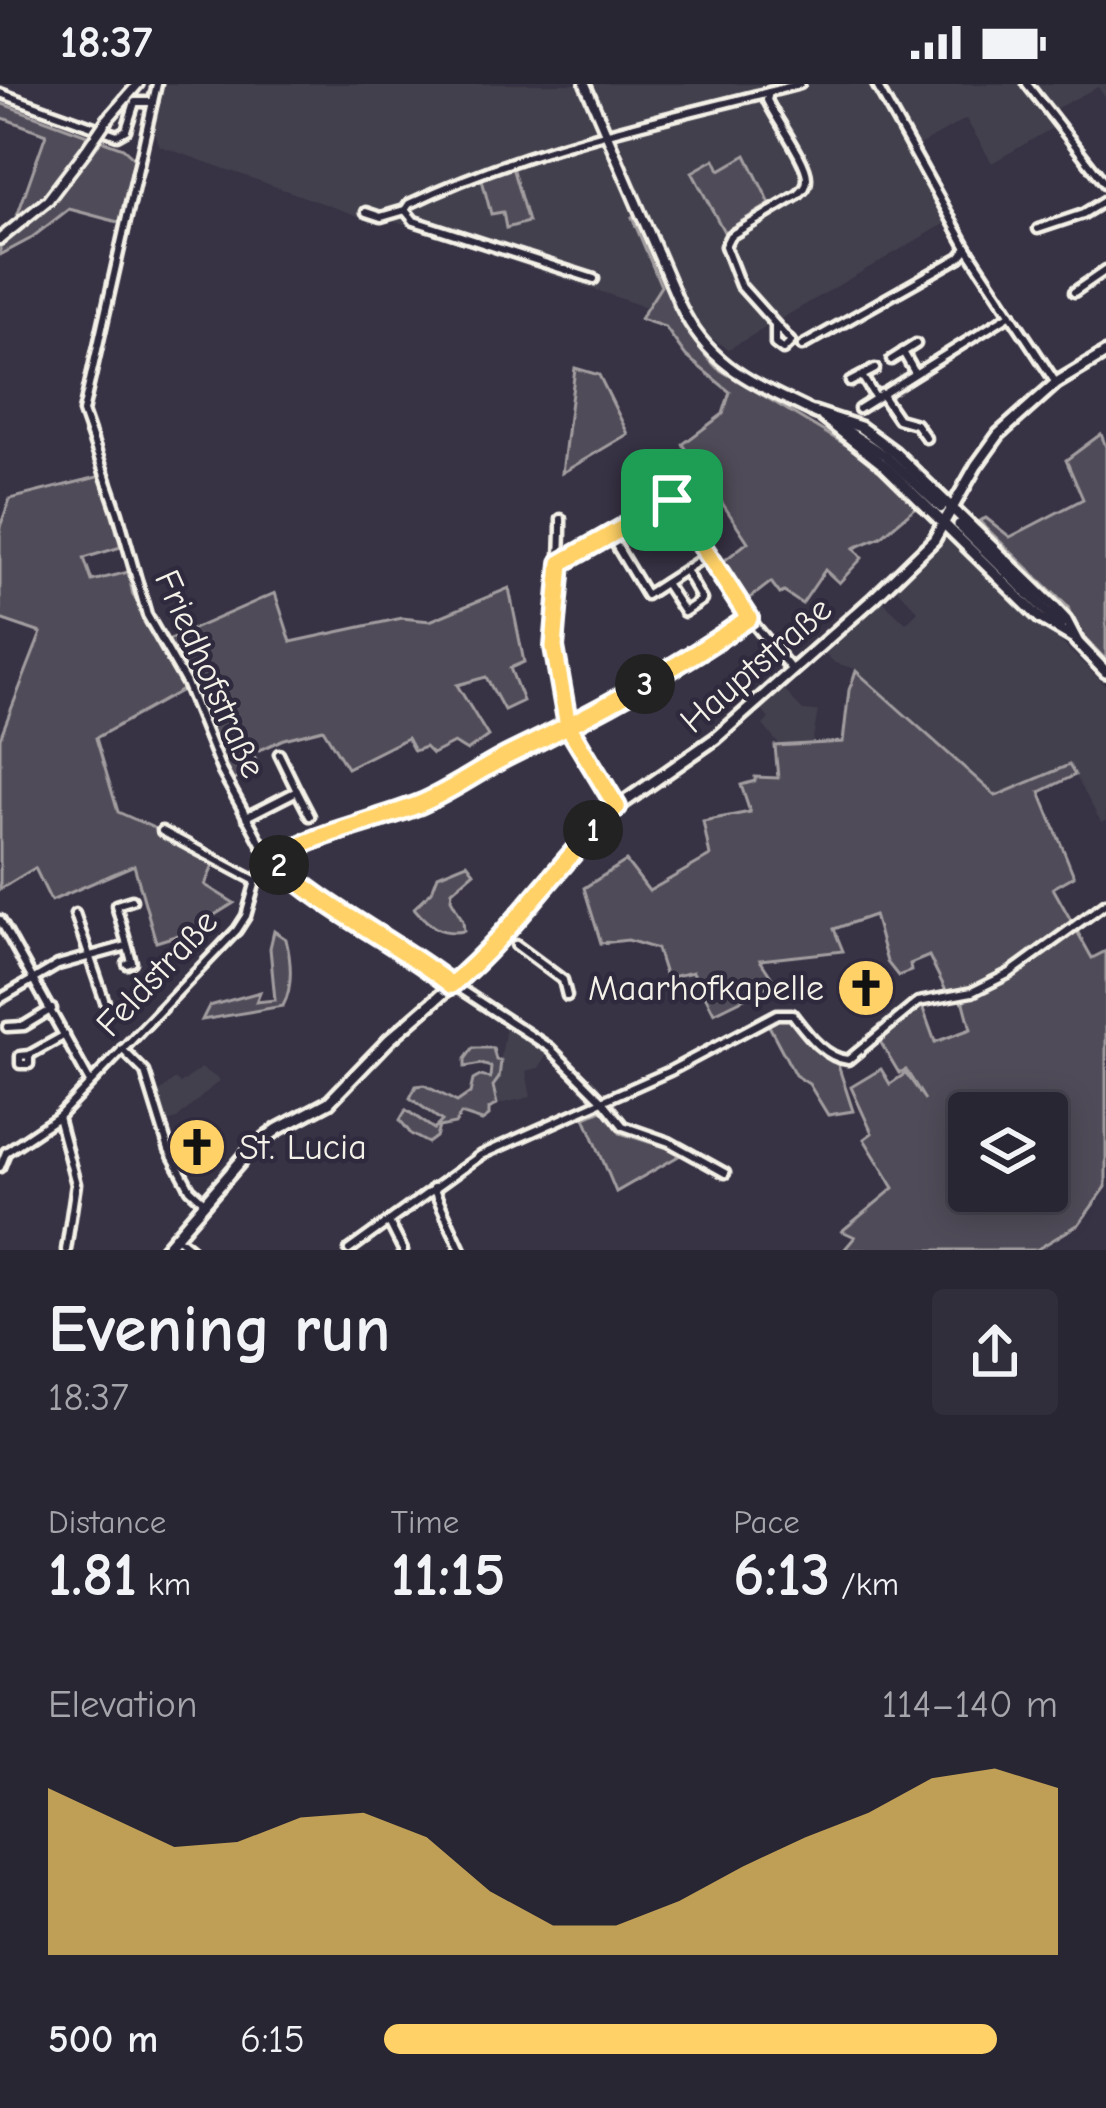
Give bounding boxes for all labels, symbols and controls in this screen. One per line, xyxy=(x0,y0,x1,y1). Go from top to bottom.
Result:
text: 18:37 xyxy=(60,16,152,68)
pin xyxy=(621,449,723,551)
icon: arrive xyxy=(639,467,705,533)
street label: Friedhofstraße xyxy=(146,564,274,784)
street label: Hauptstraße xyxy=(672,588,840,742)
pin: 3 xyxy=(615,654,675,714)
text: 3 xyxy=(637,665,653,703)
pin: 1 xyxy=(563,800,623,860)
text: 1 xyxy=(587,811,599,849)
pin: 2 xyxy=(249,835,309,895)
text: 2 xyxy=(271,846,287,884)
street label: Feldstraße xyxy=(88,901,226,1045)
church icon: Maarhofkapelle xyxy=(835,957,897,1019)
place label: Maarhofkapelle xyxy=(588,968,824,1009)
map controls xyxy=(948,1092,1068,1212)
button: layers xyxy=(948,1092,1068,1212)
church icon: St. Lucia xyxy=(166,1116,228,1178)
place label: St. Lucia xyxy=(239,1127,367,1168)
button: share xyxy=(932,1289,1058,1415)
text: Evening run xyxy=(48,1292,390,1368)
text: 18:37 xyxy=(48,1375,129,1420)
text: Distance xyxy=(48,1503,166,1541)
text: Time xyxy=(391,1503,459,1541)
text: Pace xyxy=(733,1503,800,1541)
text: 1.81 xyxy=(48,1541,137,1610)
text: 11:15 xyxy=(391,1541,506,1610)
text: 6:13 xyxy=(733,1541,830,1610)
text: km xyxy=(137,1565,191,1603)
text: /km xyxy=(830,1565,899,1603)
text: Elevation xyxy=(48,1682,197,1727)
text: 114–140 m xyxy=(882,1682,1058,1727)
text: 500 m xyxy=(48,2017,158,2062)
text: 6:15 xyxy=(240,2017,305,2062)

